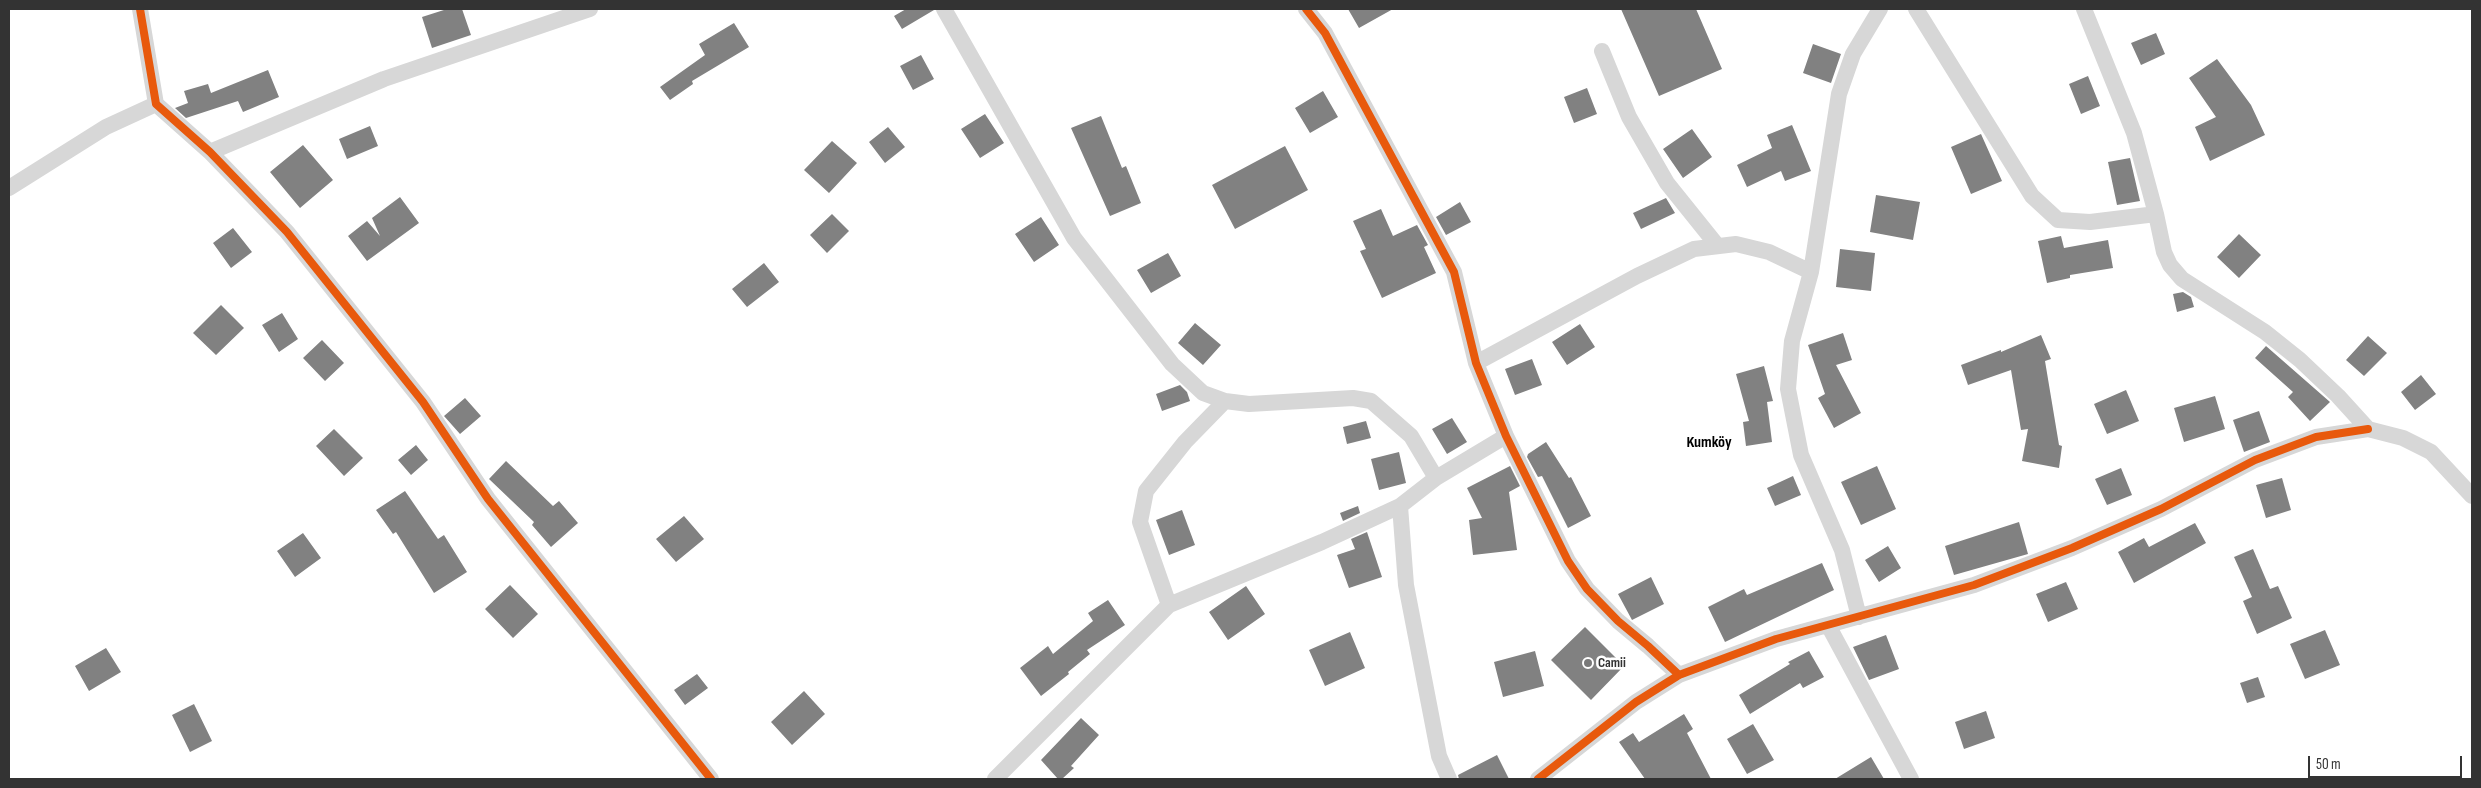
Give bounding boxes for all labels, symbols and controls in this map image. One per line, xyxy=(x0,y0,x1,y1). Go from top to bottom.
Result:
district label: Kumköy xyxy=(1686,433,1732,453)
place label: Camii xyxy=(1598,655,1626,671)
marker: Camii xyxy=(1582,657,1594,669)
scale bar xyxy=(2311,746,2465,778)
text: 50 m xyxy=(2316,755,2341,774)

